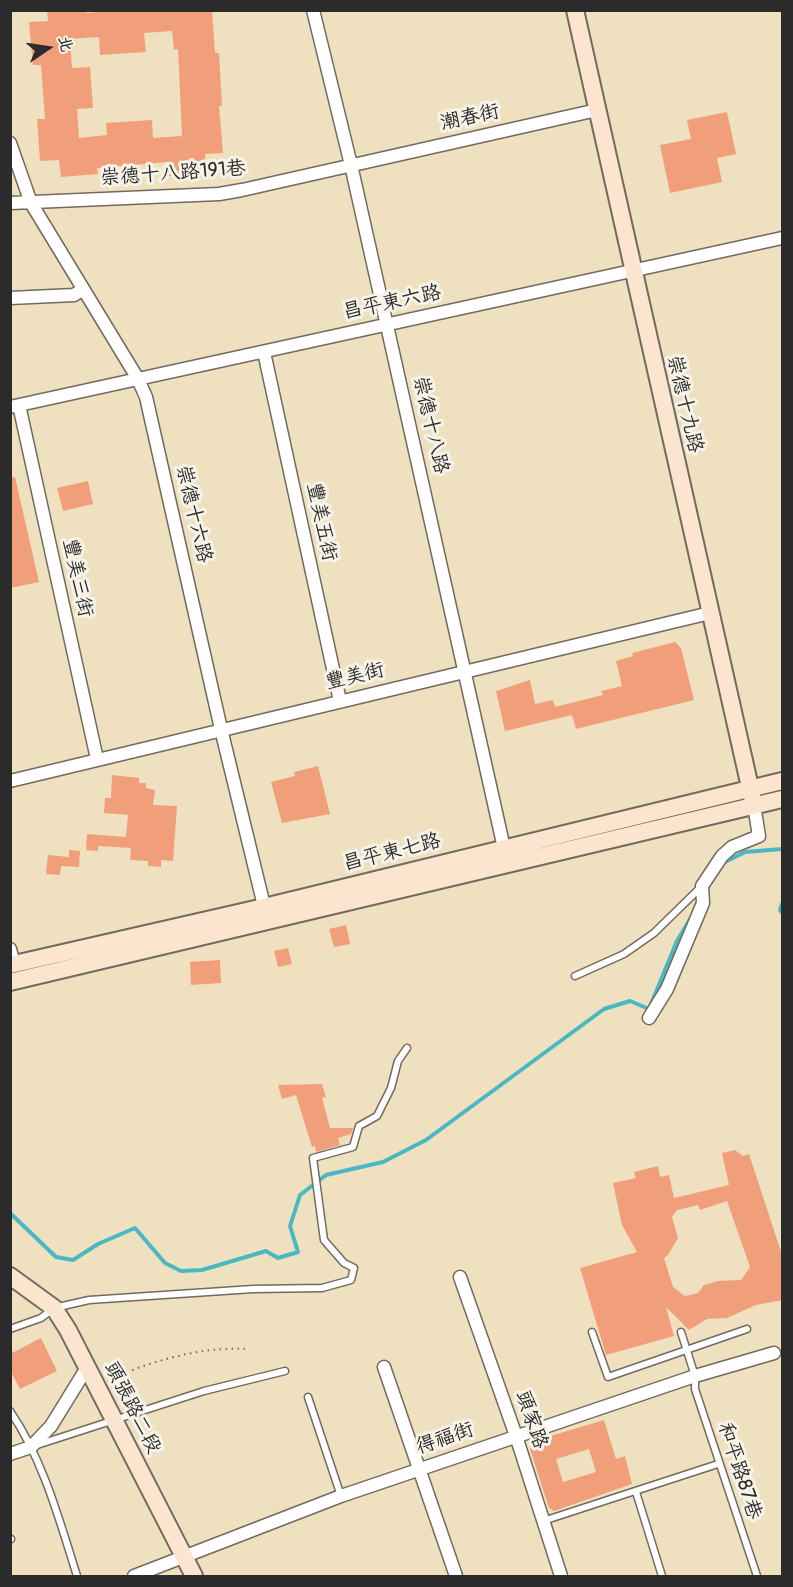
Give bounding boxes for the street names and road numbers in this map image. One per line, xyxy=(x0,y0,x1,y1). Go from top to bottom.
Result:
street label: 潮春街 xyxy=(438,100,502,136)
street label: 崇德十八路191巷 xyxy=(99,157,247,191)
street label: 昌平東六路 xyxy=(341,281,443,325)
street label: 崇德十九路 xyxy=(661,353,707,455)
street label: 崇德十八路 xyxy=(407,374,453,476)
street label: 崇德十六路 xyxy=(170,463,216,565)
street label: 豐美五街 xyxy=(301,480,341,564)
street label: 豐美三街 xyxy=(57,536,97,620)
street label: 豐美街 xyxy=(323,659,387,695)
street label: 昌平東七路 xyxy=(341,829,443,877)
street label: 頭張路二段 xyxy=(99,1358,165,1458)
street label: 頭家路 xyxy=(510,1388,552,1452)
street label: 得福街 xyxy=(413,1418,477,1460)
street label: 和平路87巷 xyxy=(712,1419,766,1523)

